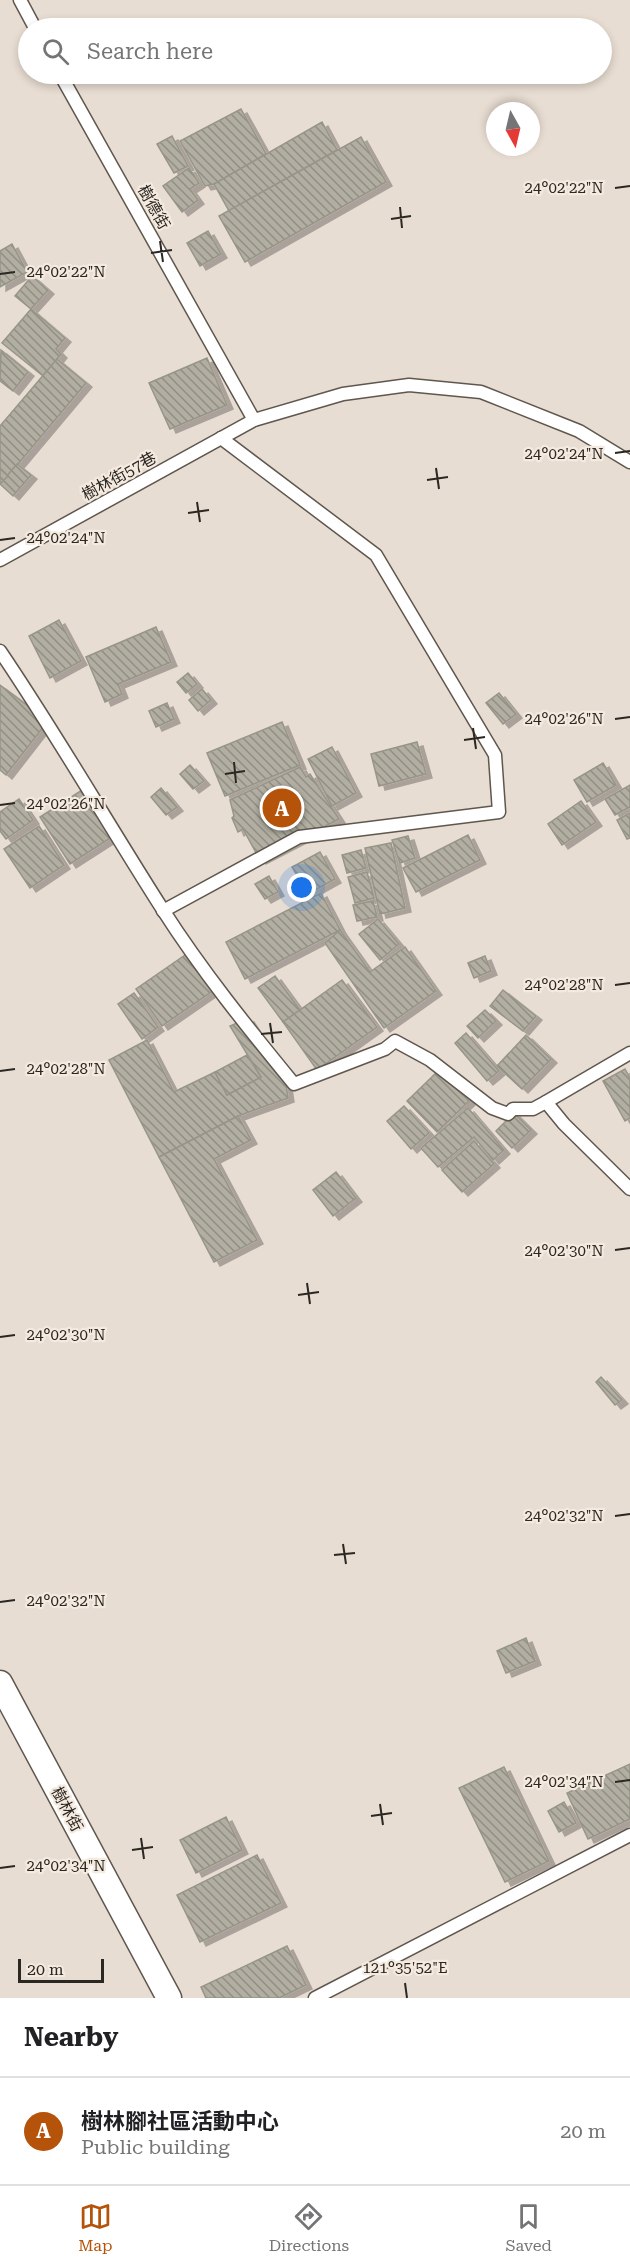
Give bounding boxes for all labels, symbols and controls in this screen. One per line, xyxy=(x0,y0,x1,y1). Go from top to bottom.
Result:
search box xyxy=(18,18,612,84)
icon: search xyxy=(39,35,72,68)
text: Search here xyxy=(87,39,213,64)
north arrow xyxy=(486,102,540,156)
text: 24°02'22"N xyxy=(524,179,604,197)
street label: 樹德街 xyxy=(134,181,174,233)
text: 24°02'22"N xyxy=(26,263,106,281)
text: 24°02'24"N xyxy=(524,445,604,463)
street label: 樹林街57巷 xyxy=(79,448,159,504)
text: 24°02'24"N xyxy=(26,529,106,547)
text: 24°02'26"N xyxy=(524,710,604,728)
pin: A xyxy=(262,786,302,830)
text: 24°02'26"N xyxy=(26,795,106,813)
your location xyxy=(287,873,316,902)
text: 24°02'28"N xyxy=(524,976,604,994)
text: 24°02'28"N xyxy=(26,1060,106,1078)
text: 24°02'30"N xyxy=(524,1242,604,1260)
text: 24°02'30"N xyxy=(26,1326,106,1344)
text: 24°02'32"N xyxy=(524,1507,604,1525)
text: 24°02'32"N xyxy=(26,1592,106,1610)
text: 24°02'34"N xyxy=(524,1773,604,1791)
street label: 樹林街 xyxy=(47,1783,87,1835)
text: 24°02'34"N xyxy=(26,1857,106,1875)
scale bar xyxy=(18,1956,104,1984)
text: 121°35'52"E xyxy=(362,1959,448,1977)
text: 20 m xyxy=(27,1960,64,1979)
text: Nearby xyxy=(24,2022,118,2052)
text: 樹林腳社區活動中心 xyxy=(81,2109,279,2134)
text: A xyxy=(36,2119,51,2143)
text: 20 m xyxy=(560,2119,606,2143)
text: Public building xyxy=(81,2135,230,2159)
tab: Map xyxy=(78,2200,112,2255)
tab: Directions xyxy=(269,2200,349,2255)
tab: Saved xyxy=(505,2200,552,2255)

